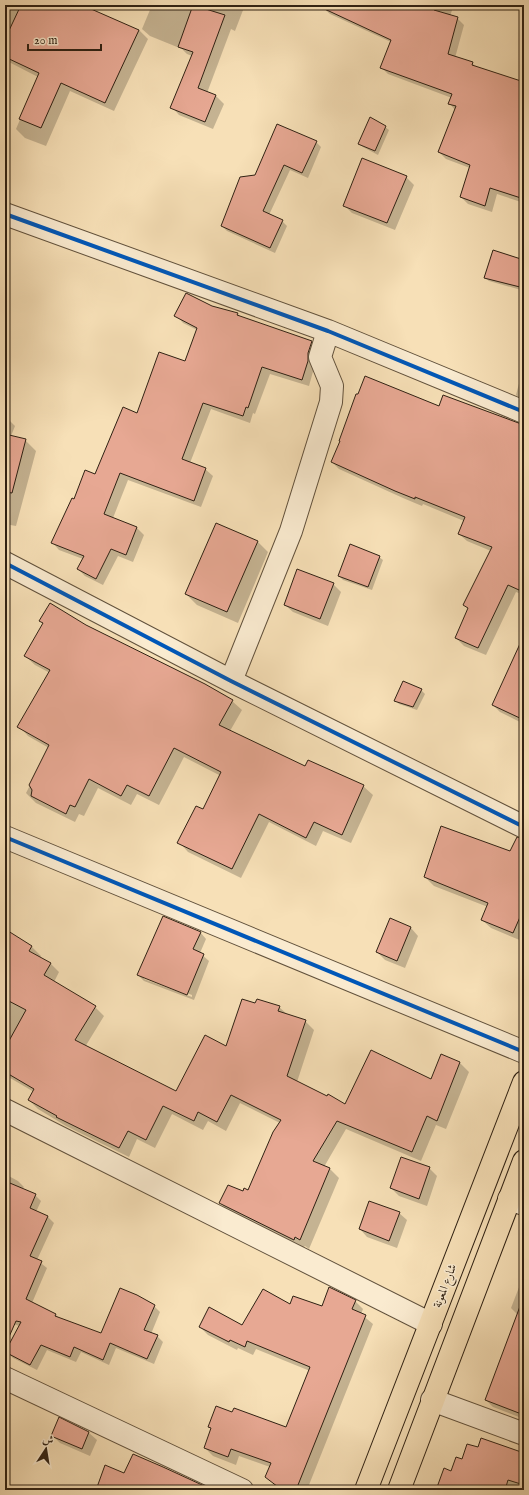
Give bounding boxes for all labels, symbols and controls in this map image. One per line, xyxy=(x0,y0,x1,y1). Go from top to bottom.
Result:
scale bar xyxy=(28,26,101,52)
text: 20 m xyxy=(34,33,57,48)
street label: شارع المعونة xyxy=(430,1262,463,1311)
north arrow xyxy=(26,1429,66,1469)
text: ش xyxy=(41,1432,55,1448)

